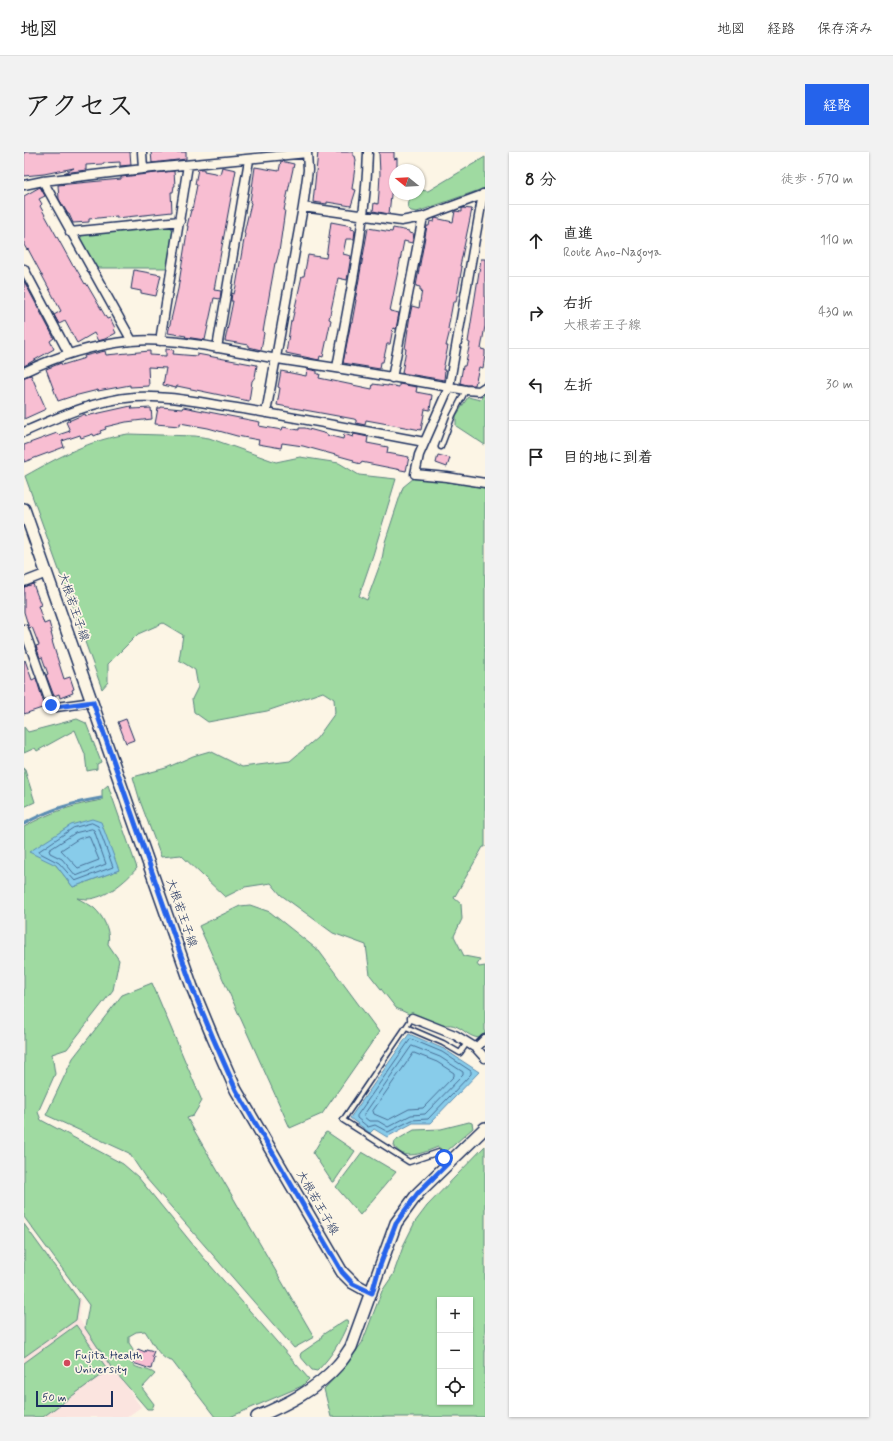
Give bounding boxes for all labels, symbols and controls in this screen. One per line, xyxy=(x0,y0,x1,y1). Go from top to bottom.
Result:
text: 地図 xyxy=(20,17,58,42)
text: 地図 xyxy=(717,20,745,38)
text: 経路 xyxy=(767,20,795,38)
text: 保存済み xyxy=(817,20,873,38)
button: 経路 xyxy=(805,84,869,125)
text: アクセス xyxy=(24,89,134,126)
north arrow xyxy=(389,164,425,200)
text: 8 分 xyxy=(525,169,556,191)
text: 徒歩 · 570 m xyxy=(781,171,853,188)
text: 直進 xyxy=(563,224,593,244)
icon: ahead xyxy=(525,230,547,252)
text: 110 m xyxy=(820,232,853,249)
text: Route Ano-Nagoya xyxy=(563,244,661,261)
text: 右折 xyxy=(563,294,593,314)
icon: right xyxy=(525,302,547,324)
text: 430 m xyxy=(818,304,853,321)
text: 大根若王子線 xyxy=(563,317,641,334)
icon: left xyxy=(525,374,547,396)
text: 左折 xyxy=(563,376,593,396)
text: 30 m xyxy=(826,376,853,393)
icon: arrive xyxy=(525,446,547,468)
text: 目的地に到着 xyxy=(563,448,653,468)
street label: 大根若王子線 xyxy=(54,570,92,644)
route end xyxy=(42,696,60,714)
street label: 大根若王子線 xyxy=(162,876,200,950)
route start xyxy=(435,1149,453,1167)
street label: 大根若王子線 xyxy=(292,1168,342,1238)
map controls xyxy=(437,1297,473,1405)
button: + xyxy=(437,1297,473,1333)
button: − xyxy=(437,1333,473,1369)
place label: Fujita Health University xyxy=(75,1348,142,1378)
marker: Fujita Health University xyxy=(62,1358,72,1368)
button: locate xyxy=(437,1369,473,1405)
scale bar xyxy=(36,1389,113,1408)
text: 50 m xyxy=(42,1391,67,1405)

